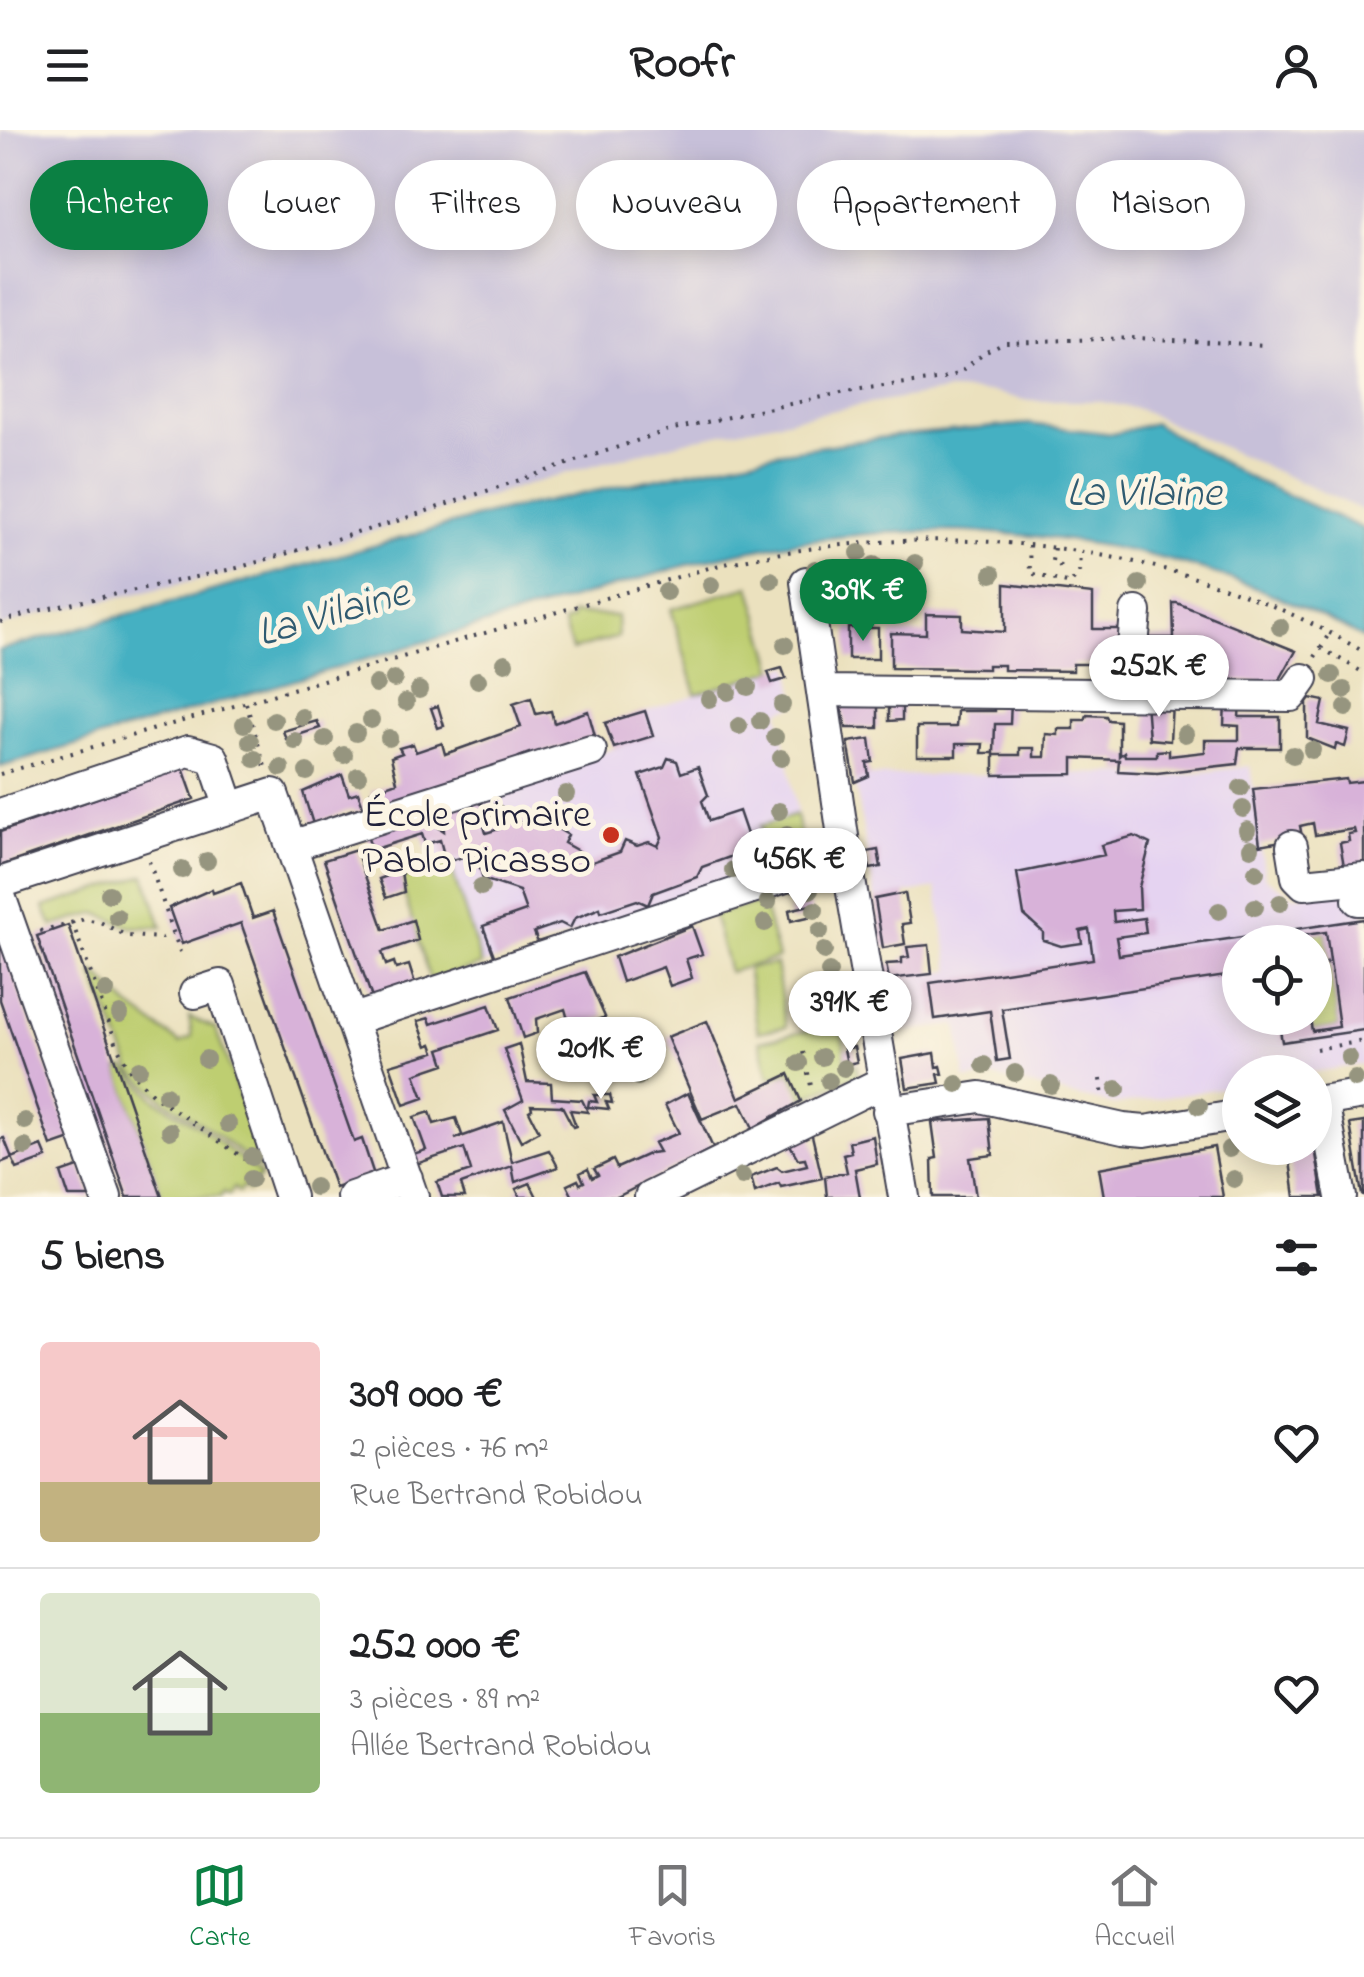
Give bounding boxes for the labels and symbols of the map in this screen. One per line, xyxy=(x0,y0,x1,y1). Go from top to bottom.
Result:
water label: La Vilaine xyxy=(1067,464,1224,525)
pin: 309K € xyxy=(782,559,944,644)
water label: La Vilaine xyxy=(250,563,418,665)
pin: 252K € xyxy=(1078,635,1240,720)
place label: École primaire Pablo Picasso xyxy=(362,787,591,892)
marker: École primaire Pablo Picasso xyxy=(600,824,622,846)
pin: 456K € xyxy=(719,828,881,913)
pin: 391K € xyxy=(769,971,931,1056)
pin: 201K € xyxy=(520,1017,682,1102)

